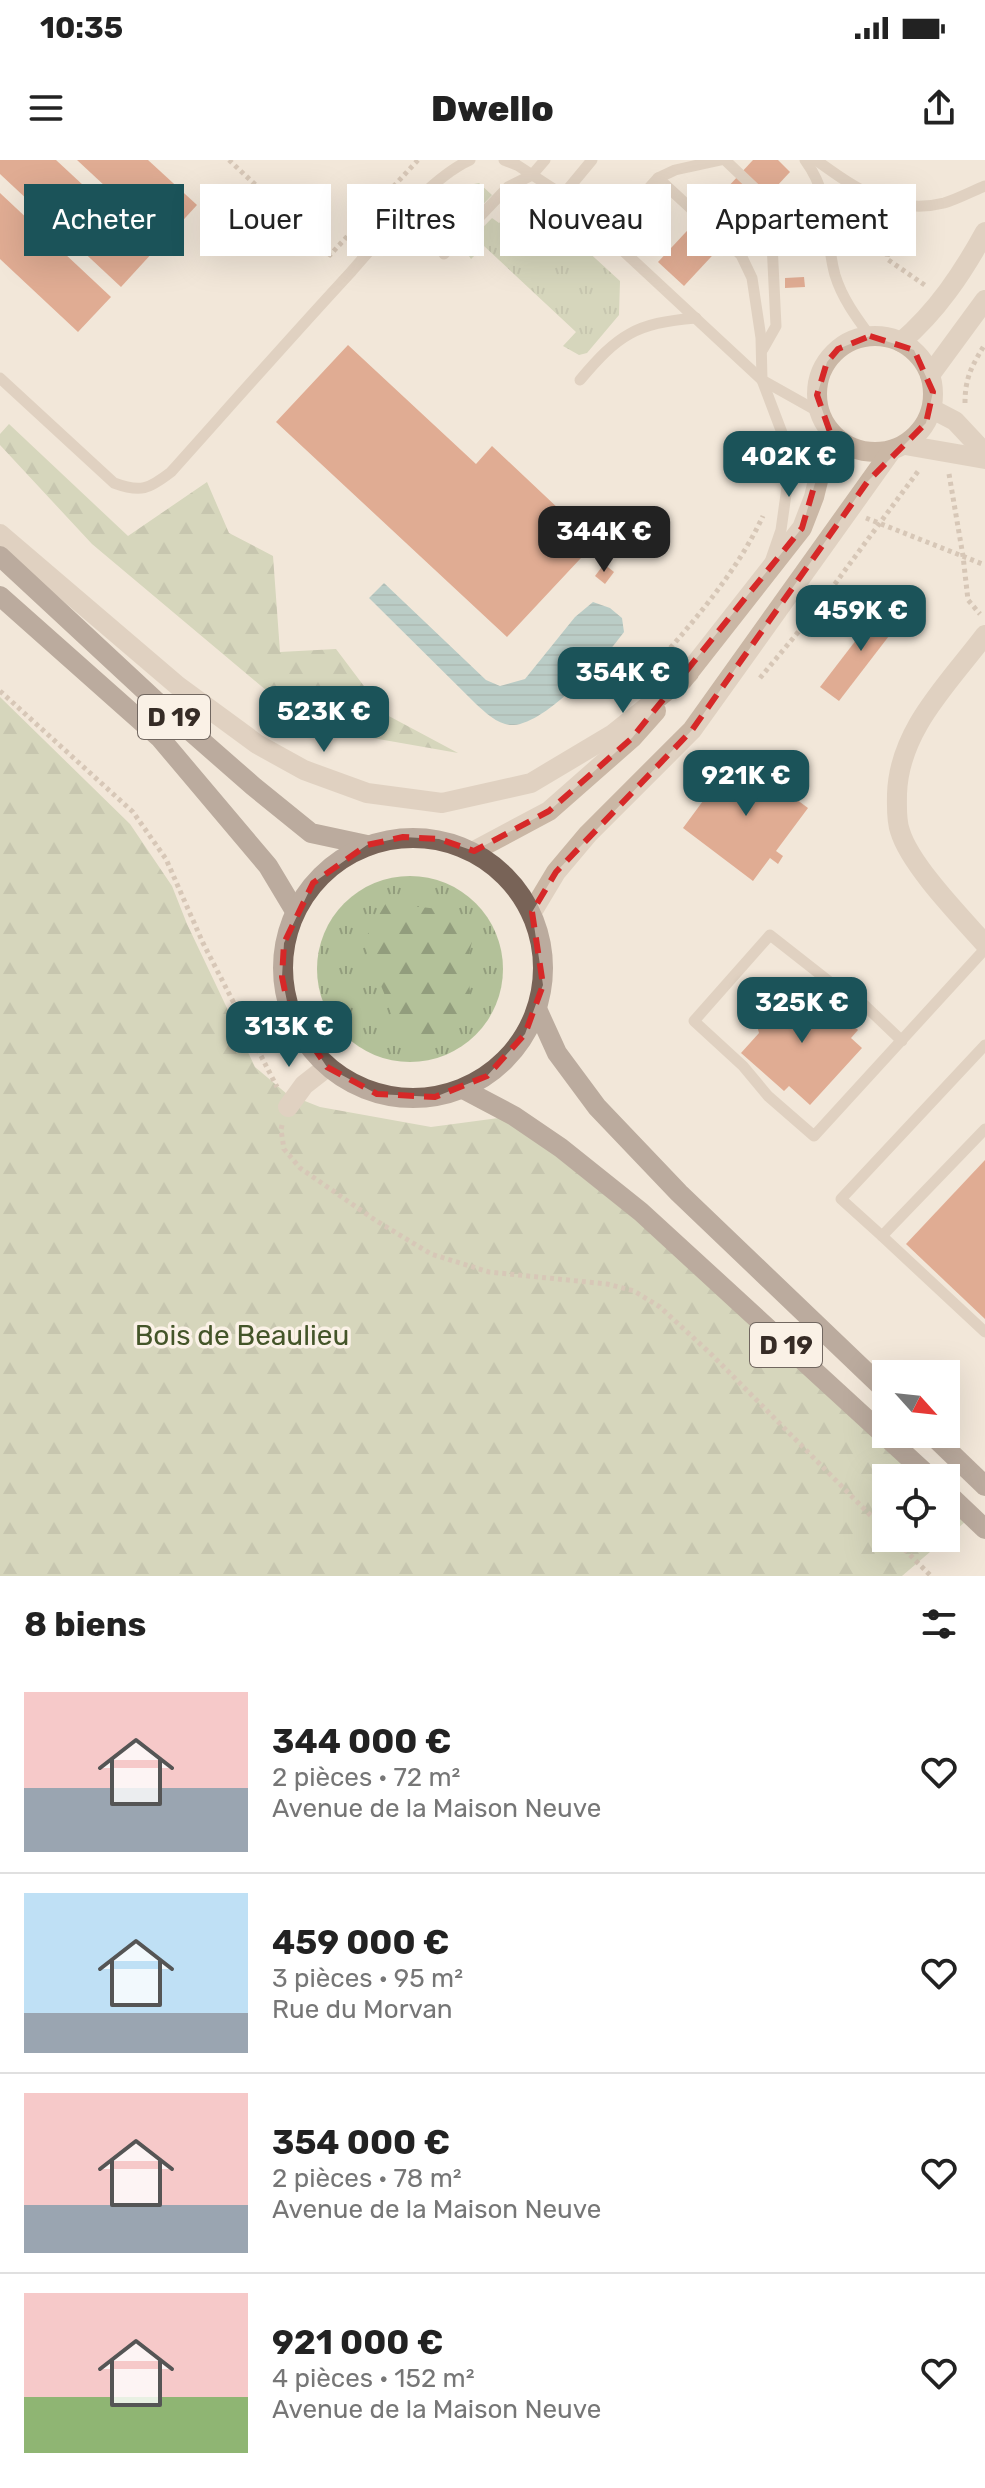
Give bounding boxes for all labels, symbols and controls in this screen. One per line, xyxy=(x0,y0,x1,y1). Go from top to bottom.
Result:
text: 10:35 xyxy=(40,10,123,46)
icon: menu xyxy=(24,86,68,130)
icon: share xyxy=(917,86,961,130)
text: Dwello xyxy=(431,87,554,130)
chip: Acheter xyxy=(24,184,184,256)
chip: Louer xyxy=(200,184,331,256)
chip: Filtres xyxy=(347,184,484,256)
chip: Nouveau xyxy=(500,184,671,256)
chip: Appartement xyxy=(687,184,916,256)
pin: 402K € xyxy=(724,431,854,499)
text: 402K € xyxy=(741,441,837,472)
pin: 344K € xyxy=(539,506,669,574)
text: 344K € xyxy=(556,516,652,547)
pin: 459K € xyxy=(796,585,926,653)
text: 459K € xyxy=(814,595,908,626)
pin: 354K € xyxy=(558,647,688,715)
text: 354K € xyxy=(576,657,670,688)
pin: 523K € xyxy=(259,686,389,754)
road number: D 19 xyxy=(138,695,210,739)
text: 523K € xyxy=(277,696,371,727)
pin: 921K € xyxy=(681,750,811,818)
text: 921K € xyxy=(701,760,791,791)
pin: 325K € xyxy=(737,977,867,1045)
text: 325K € xyxy=(755,987,849,1018)
pin: 313K € xyxy=(224,1001,354,1069)
text: 313K € xyxy=(244,1011,334,1042)
park label: Bois de Beaulieu xyxy=(135,1319,349,1352)
road number: D 19 xyxy=(750,1323,822,1367)
north arrow xyxy=(872,1360,960,1448)
map controls xyxy=(872,1360,960,1552)
button: locate xyxy=(872,1464,960,1552)
icon: filters xyxy=(917,1602,961,1646)
text: 8 biens xyxy=(24,1604,146,1645)
text: 344 000 € xyxy=(272,1721,451,1762)
icon: home xyxy=(88,1724,184,1820)
icon: heart xyxy=(917,1750,961,1794)
text: 2 pièces · 72 m² xyxy=(272,1762,460,1793)
text: Avenue de la Maison Neuve xyxy=(272,1793,601,1824)
text: 459 000 € xyxy=(272,1922,450,1963)
icon: home xyxy=(88,1925,184,2021)
icon: heart xyxy=(917,1951,961,1995)
text: 3 pièces · 95 m² xyxy=(272,1963,463,1994)
text: Rue du Morvan xyxy=(272,1994,453,2025)
text: 354 000 € xyxy=(272,2122,450,2163)
icon: home xyxy=(88,2125,184,2221)
icon: heart xyxy=(917,2151,961,2195)
text: 2 pièces · 78 m² xyxy=(272,2163,462,2194)
text: Avenue de la Maison Neuve xyxy=(272,2194,601,2225)
text: 921 000 € xyxy=(272,2322,443,2363)
icon: home xyxy=(88,2325,184,2421)
icon: heart xyxy=(917,2351,961,2395)
text: 4 pièces · 152 m² xyxy=(272,2363,475,2394)
text: Avenue de la Maison Neuve xyxy=(272,2394,601,2425)

